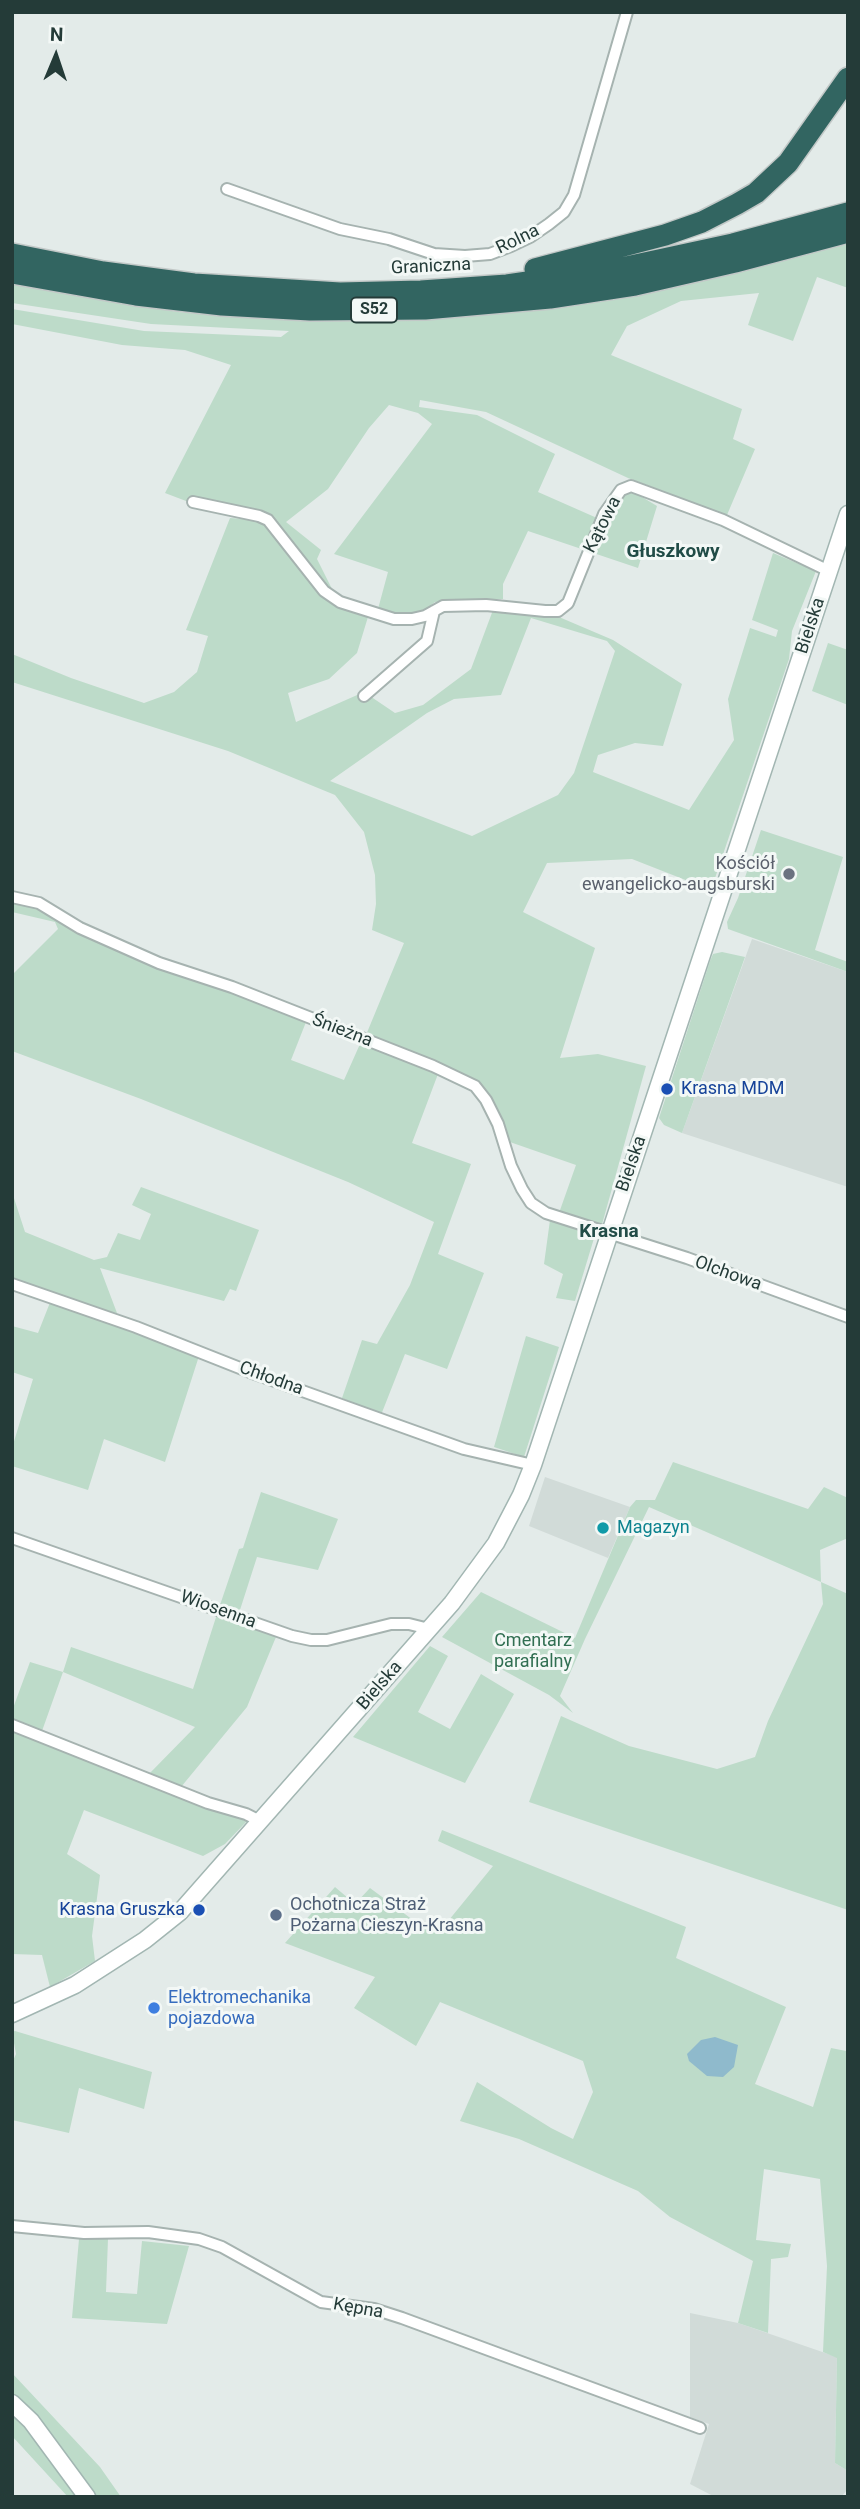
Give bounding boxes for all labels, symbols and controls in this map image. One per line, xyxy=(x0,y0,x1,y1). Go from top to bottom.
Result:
north arrow xyxy=(21,21,91,91)
text: N xyxy=(50,23,64,46)
street label: Rolna xyxy=(493,220,543,260)
street label: Graniczna xyxy=(390,254,472,280)
road number: S52 xyxy=(351,298,397,322)
street label: Kątowa xyxy=(580,493,626,557)
district label: Głuszkowy xyxy=(626,541,720,563)
street label: Bielska xyxy=(792,595,830,657)
place label: Kościół ewangelicko-augsburski xyxy=(582,853,775,896)
marker: Kościół ewangelicko-augsburski xyxy=(781,866,797,882)
street label: Śnieżna xyxy=(309,1010,375,1052)
place label: Krasna MDM xyxy=(681,1078,785,1100)
marker: Krasna MDM xyxy=(659,1081,675,1097)
street label: Bielska xyxy=(612,1133,652,1195)
district label: Krasna xyxy=(579,1221,639,1243)
street label: Olchowa xyxy=(692,1252,764,1296)
street label: Chłodna xyxy=(236,1357,306,1401)
place label: Magazyn xyxy=(617,1517,690,1539)
marker: Magazyn xyxy=(595,1520,611,1536)
street label: Wiosenna xyxy=(177,1586,259,1634)
park label: Cmentarz parafialny xyxy=(494,1630,572,1672)
street label: Bielska xyxy=(353,1657,407,1715)
place label: Ochotnicza Straż Pożarna Cieszyn-Krasna xyxy=(290,1894,484,1937)
place label: Krasna Gruszka xyxy=(59,1899,185,1921)
marker: Krasna Gruszka xyxy=(191,1902,207,1918)
marker: Ochotnicza Straż Pożarna Cieszyn-Krasna xyxy=(268,1907,284,1923)
place label: Elektromechanika pojazdowa xyxy=(168,1987,311,2030)
marker: Elektromechanika pojazdowa xyxy=(146,2000,162,2016)
street label: Kępna xyxy=(331,2294,385,2324)

